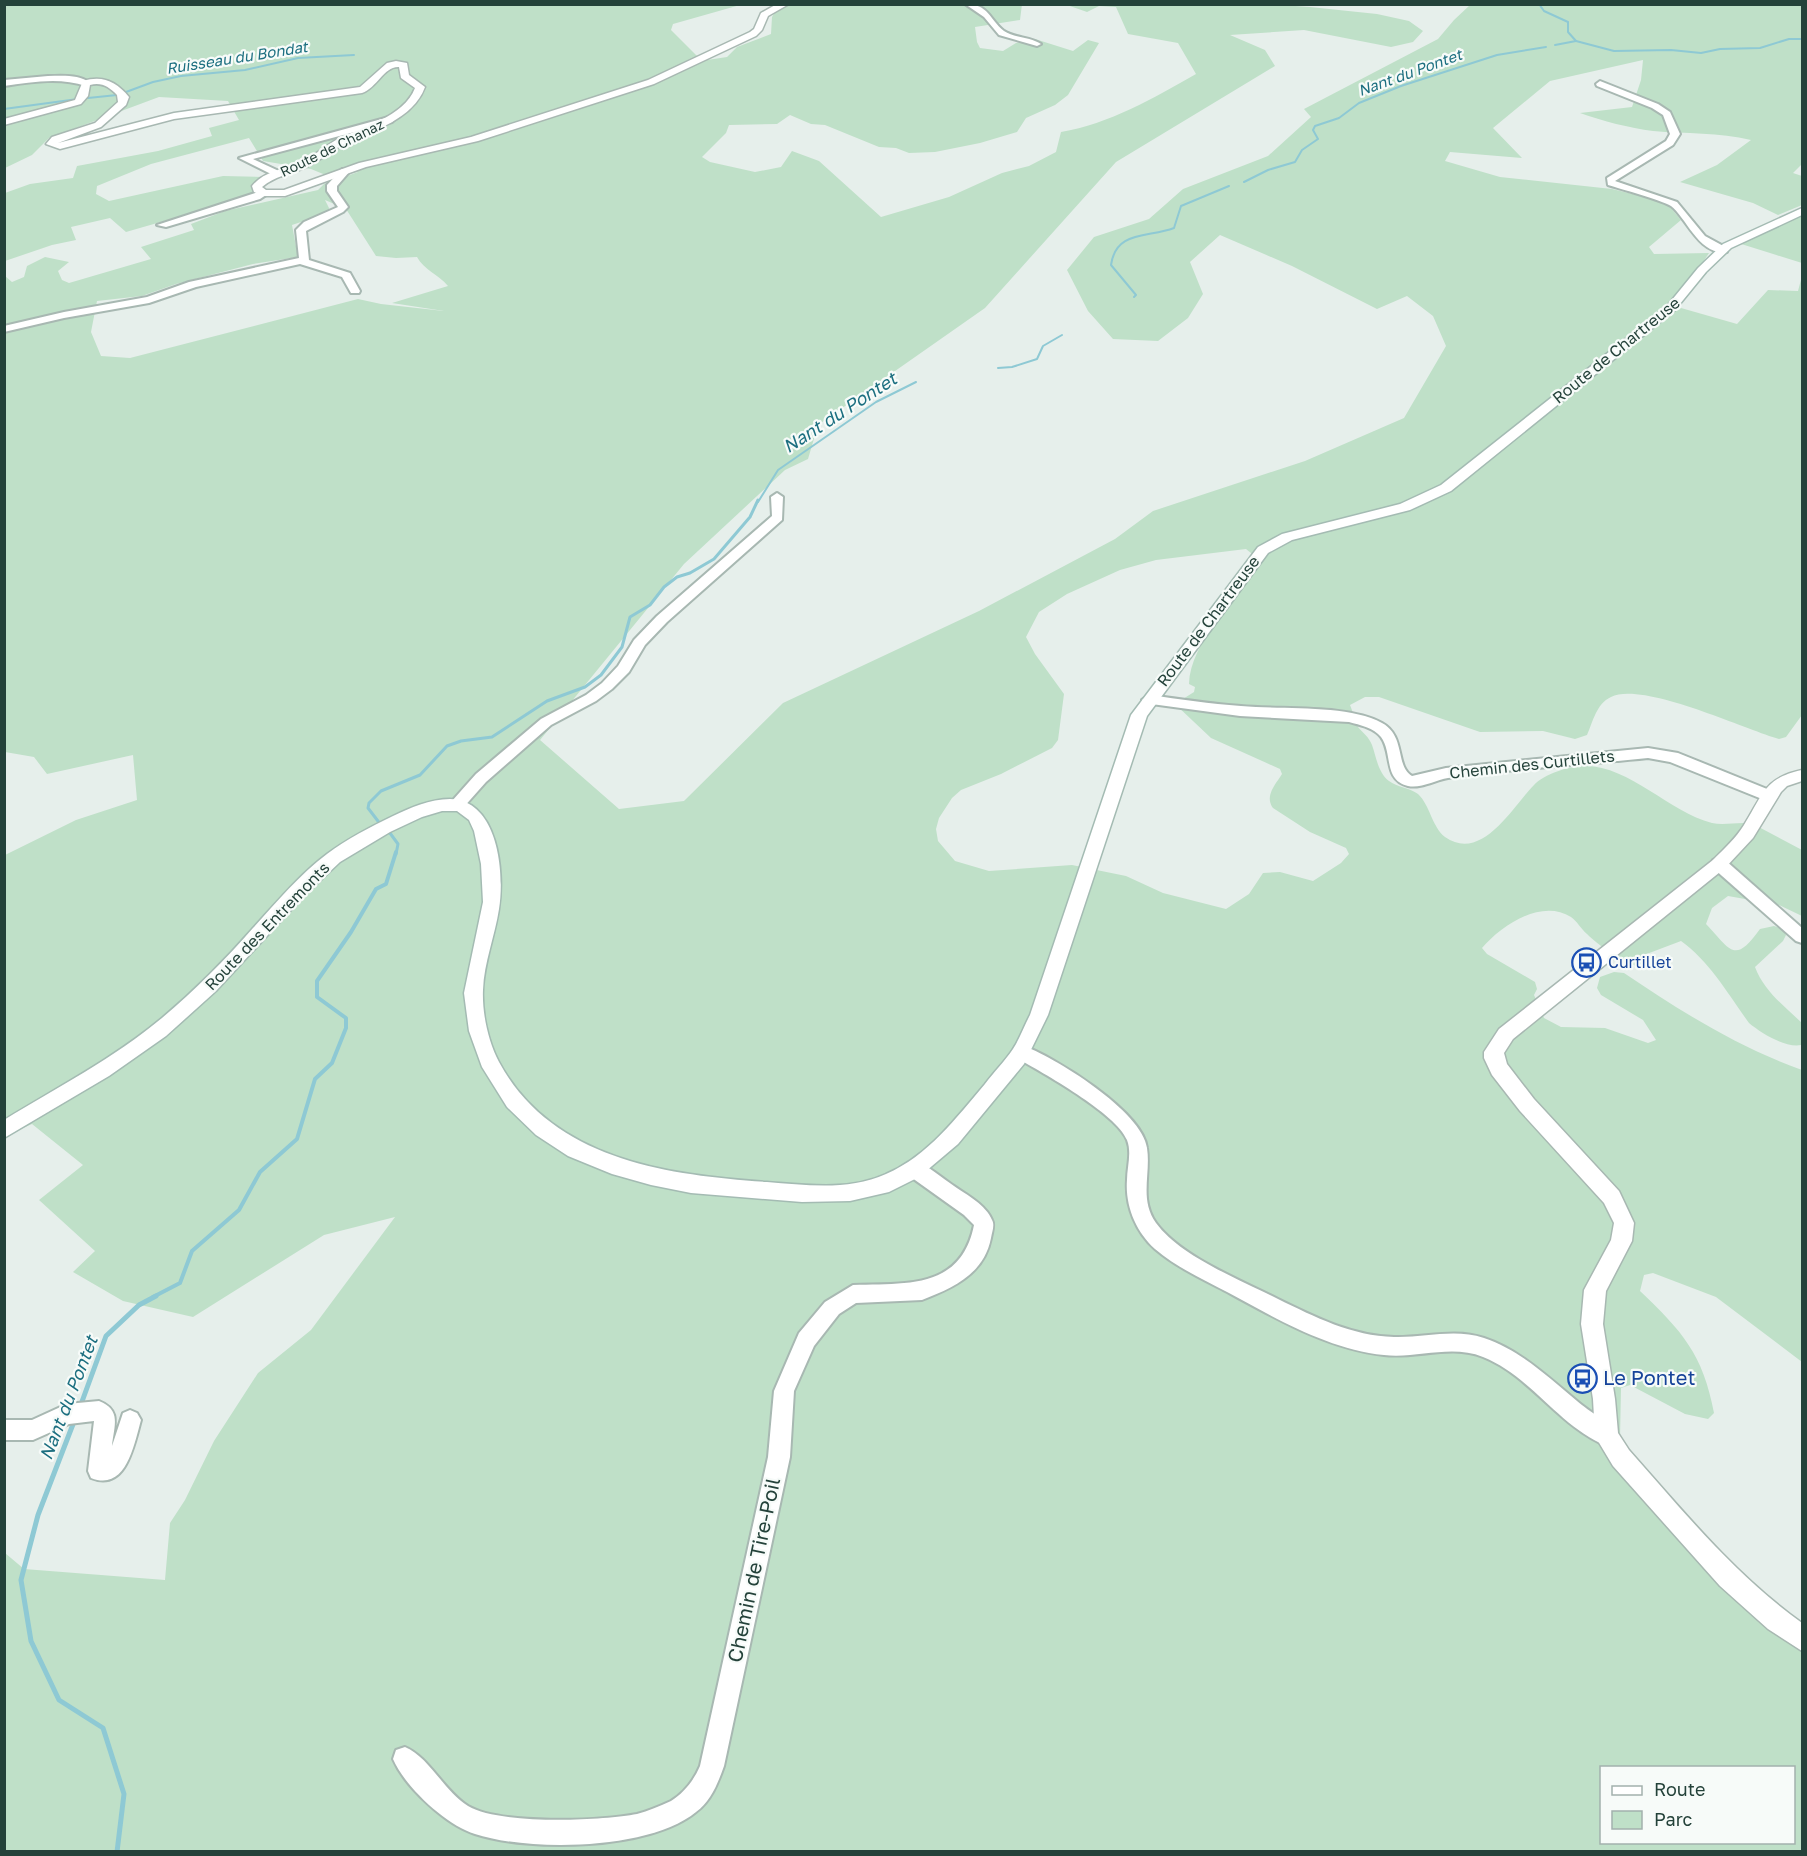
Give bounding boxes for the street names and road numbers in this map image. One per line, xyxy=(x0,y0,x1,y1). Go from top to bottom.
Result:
street label: Route de Chanaz xyxy=(277,115,386,180)
street label: Route de Chartreuse xyxy=(1548,292,1684,408)
street label: Route de Chartreuse xyxy=(1152,552,1264,690)
street label: Chemin des Curtillets xyxy=(1448,745,1616,783)
street label: Route des Entremonts xyxy=(200,858,334,994)
street label: Chemin de Tire-Poil xyxy=(722,1475,784,1664)

